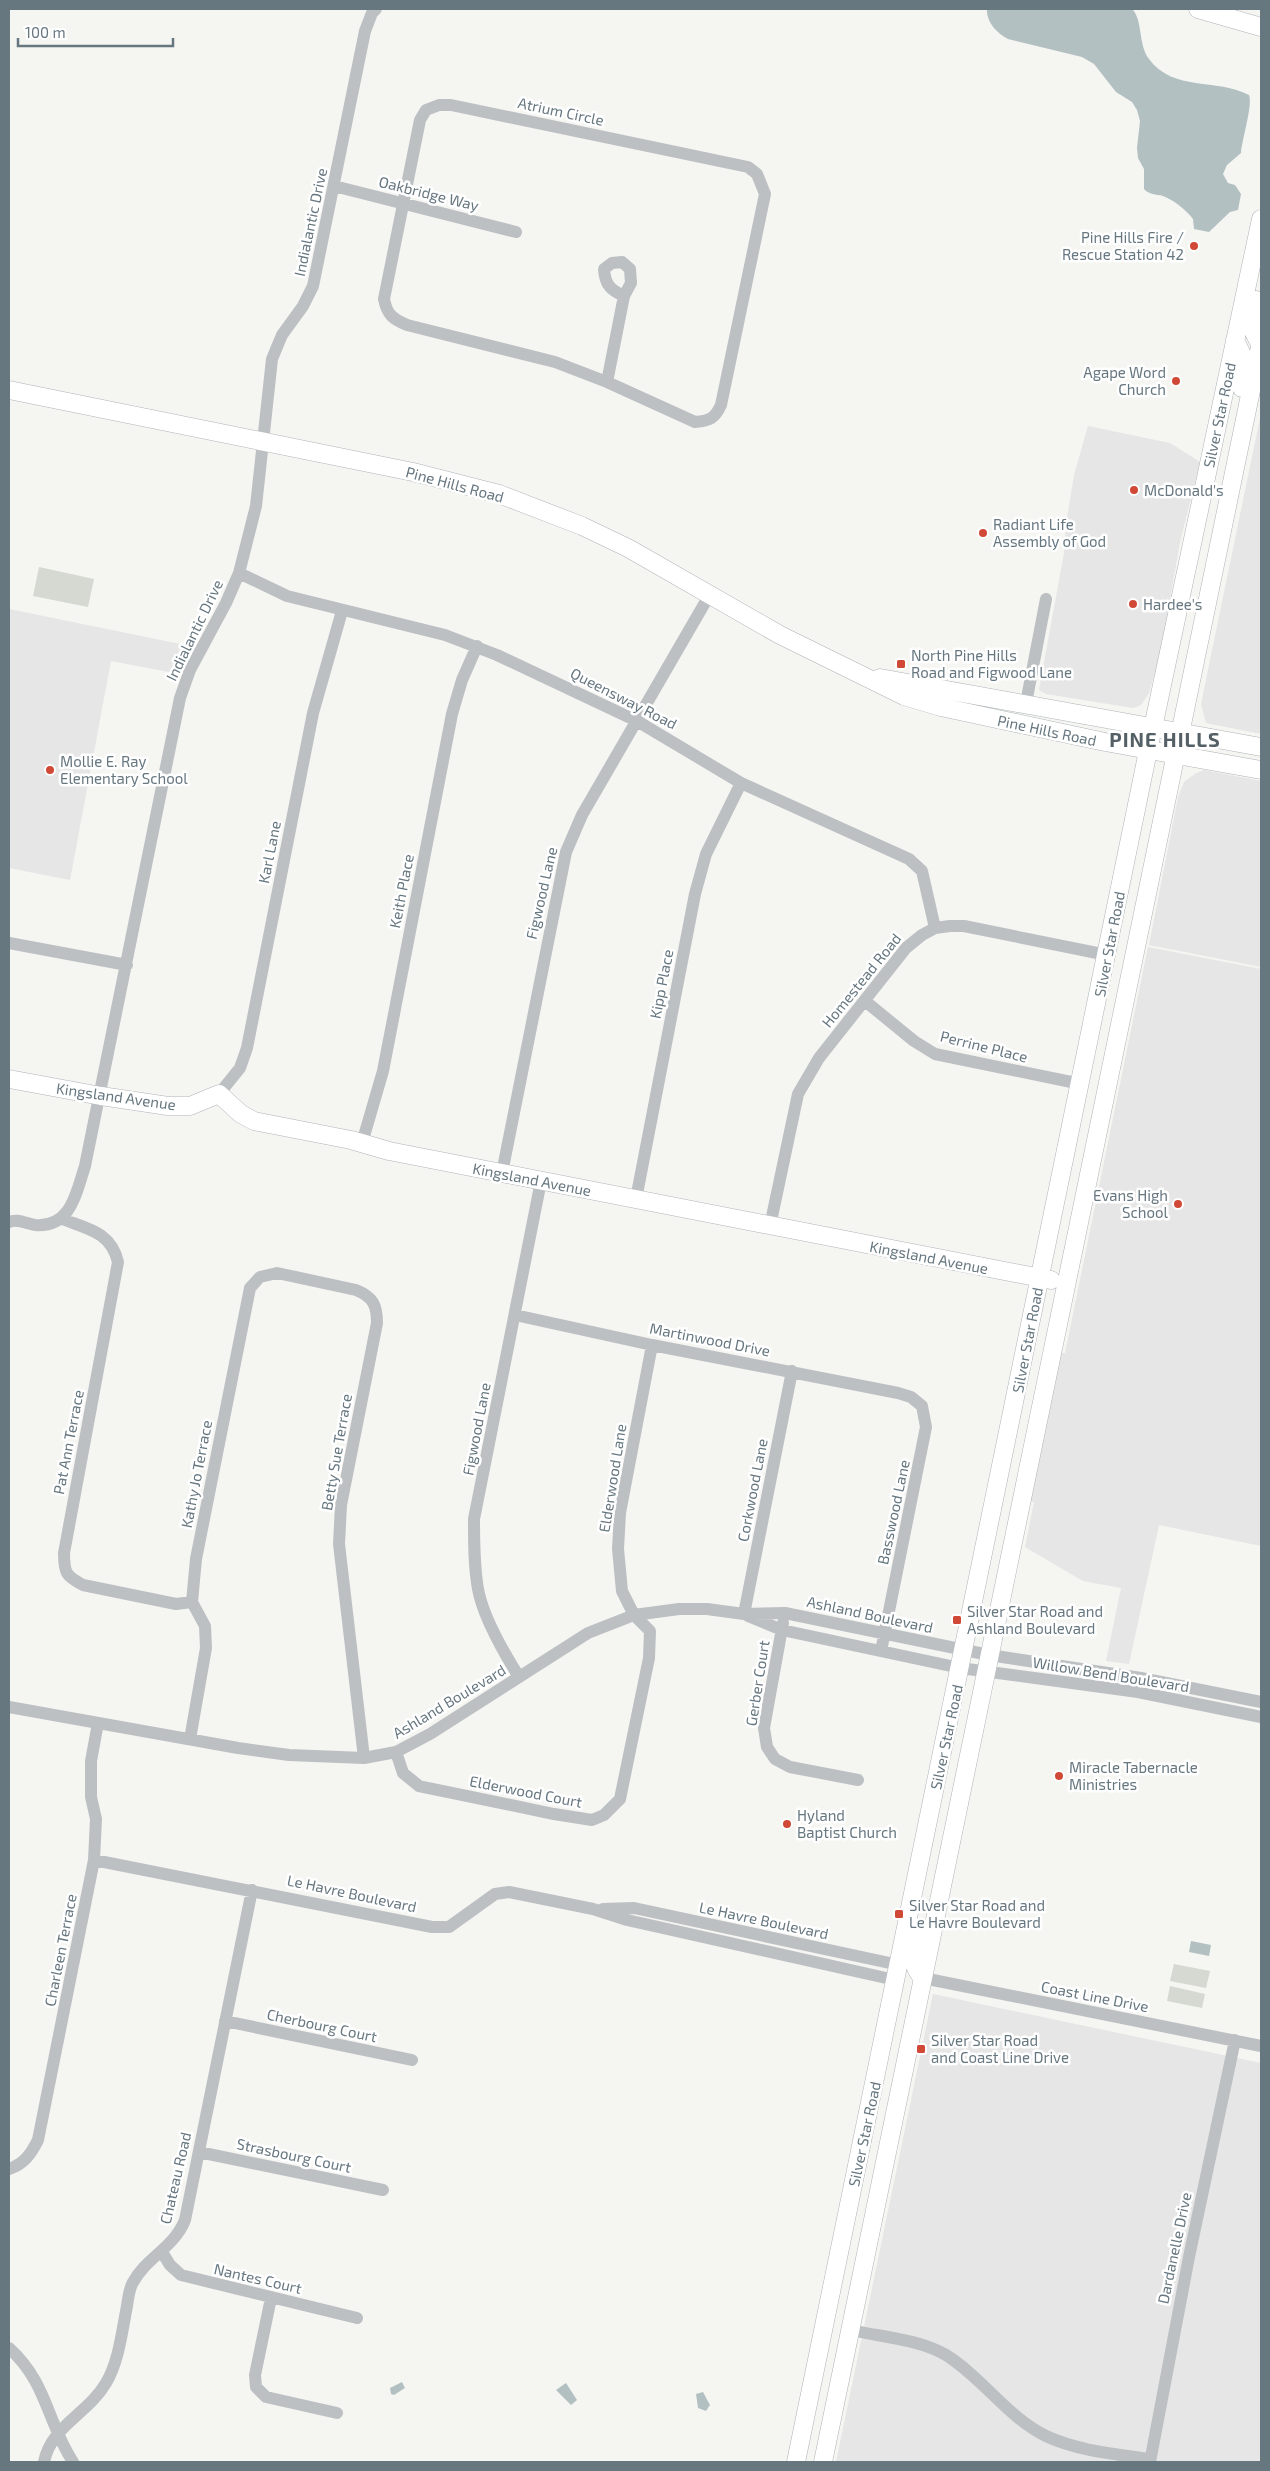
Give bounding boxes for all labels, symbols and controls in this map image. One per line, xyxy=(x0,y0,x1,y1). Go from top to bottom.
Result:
scale bar xyxy=(18,15,172,47)
text: 100 m xyxy=(25,23,66,41)
street label: Atrium Circle xyxy=(516,93,606,129)
street label: Indialantic Drive xyxy=(290,166,330,278)
street label: Oakbridge Way xyxy=(377,172,481,214)
place label: Pine Hills Fire / Rescue Station 42 xyxy=(1062,228,1184,263)
marker: Pine Hills Fire / Rescue Station 42 xyxy=(1188,240,1200,252)
street label: Silver Star Road xyxy=(1199,361,1239,469)
place label: Agape Word Church xyxy=(1083,363,1166,398)
marker: Agape Word Church xyxy=(1170,375,1182,387)
street label: Pine Hills Road xyxy=(404,462,506,506)
place label: McDonald's xyxy=(1144,481,1224,499)
marker: McDonald's xyxy=(1128,484,1140,496)
place label: Radiant Life Assembly of God xyxy=(993,515,1106,550)
marker: Radiant Life Assembly of God xyxy=(977,527,989,539)
street label: Indialantic Drive xyxy=(162,576,226,684)
place label: Hardee's xyxy=(1143,595,1202,613)
marker: Hardee's xyxy=(1127,598,1139,610)
place label: North Pine Hills Road and Figwood Lane xyxy=(911,646,1072,681)
marker: North Pine Hills Road and Figwood Lane xyxy=(895,658,907,670)
street label: Queensway Road xyxy=(567,663,680,733)
street label: Pine Hills Road xyxy=(996,711,1098,749)
district label: PINE HILLS xyxy=(1109,727,1221,751)
place label: Mollie E. Ray Elementary School xyxy=(60,752,188,787)
marker: Mollie E. Ray Elementary School xyxy=(44,764,56,776)
street label: Karl Lane xyxy=(254,819,284,885)
street label: Figwood Lane xyxy=(522,845,560,941)
street label: Keith Place xyxy=(385,852,417,930)
street label: Silver Star Road xyxy=(1090,890,1128,998)
street label: Homestead Road xyxy=(818,929,904,1031)
street label: Kipp Place xyxy=(645,948,677,1020)
street label: Perrine Place xyxy=(938,1026,1030,1066)
street label: Kingsland Avenue xyxy=(55,1079,177,1113)
street label: Kingsland Avenue xyxy=(471,1159,593,1199)
place label: Evans High School xyxy=(1093,1186,1169,1221)
marker: Evans High School xyxy=(1172,1198,1184,1210)
street label: Kingsland Avenue xyxy=(868,1237,990,1277)
street label: Silver Star Road xyxy=(1008,1286,1046,1394)
street label: Martinwood Drive xyxy=(648,1318,772,1360)
street label: Figwood Lane xyxy=(458,1381,494,1477)
street label: Pat Ann Terrace xyxy=(49,1388,87,1496)
street label: Betty Sue Terrace xyxy=(317,1392,355,1512)
street label: Kathy Jo Terrace xyxy=(177,1419,215,1529)
street label: Elderwood Lane xyxy=(595,1423,629,1533)
street label: Corkwood Lane xyxy=(733,1437,771,1543)
street label: Basswood Lane xyxy=(873,1458,913,1566)
street label: Ashland Boulevard xyxy=(805,1592,935,1636)
place label: Silver Star Road and Ashland Boulevard xyxy=(967,1602,1103,1637)
marker: Silver Star Road and Ashland Boulevard xyxy=(951,1614,963,1626)
street label: Gerber Court xyxy=(741,1639,773,1727)
street label: Willow Bend Boulevard xyxy=(1031,1653,1191,1695)
street label: Ashland Boulevard xyxy=(389,1660,509,1742)
street label: Silver Star Road xyxy=(926,1683,966,1791)
place label: Miracle Tabernacle Ministries xyxy=(1069,1758,1198,1793)
marker: Miracle Tabernacle Ministries xyxy=(1053,1770,1065,1782)
street label: Elderwood Court xyxy=(468,1771,584,1811)
place label: Hyland Baptist Church xyxy=(797,1806,897,1841)
marker: Hyland Baptist Church xyxy=(781,1818,793,1830)
street label: Le Havre Boulevard xyxy=(286,1870,418,1916)
street label: Charleen Terrace xyxy=(40,1892,80,2008)
place label: Silver Star Road and Le Havre Boulevard xyxy=(909,1896,1045,1931)
street label: Le Havre Boulevard xyxy=(698,1897,830,1943)
marker: Silver Star Road and Le Havre Boulevard xyxy=(893,1908,905,1920)
street label: Coast Line Drive xyxy=(1040,1977,1150,2015)
street label: Cherbourg Court xyxy=(265,2005,379,2046)
place label: Silver Star Road and Coast Line Drive xyxy=(931,2031,1069,2066)
marker: Silver Star Road and Coast Line Drive xyxy=(915,2043,927,2055)
street label: Silver Star Road xyxy=(844,2080,884,2188)
street label: Chateau Road xyxy=(156,2130,194,2226)
street label: Strasbourg Court xyxy=(235,2134,353,2176)
street label: Dardanelle Drive xyxy=(1153,2191,1195,2305)
street label: Nantes Court xyxy=(212,2259,304,2297)

